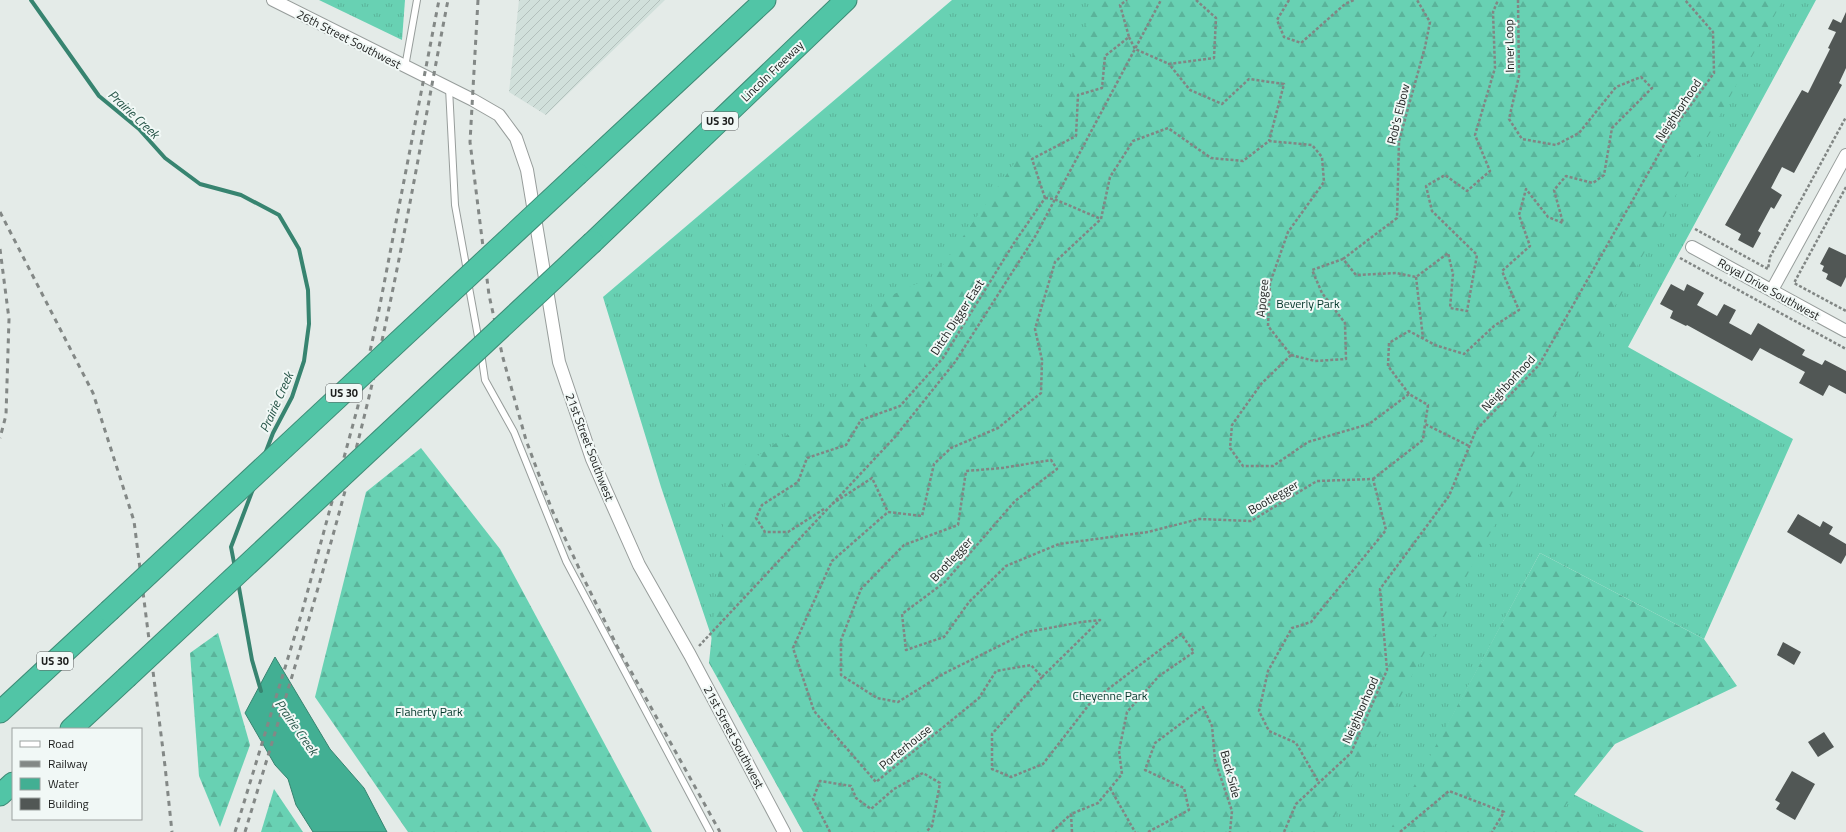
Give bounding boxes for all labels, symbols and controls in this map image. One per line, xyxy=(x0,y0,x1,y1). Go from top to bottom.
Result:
street label: 26th Street Southwest xyxy=(293,4,405,74)
street label: Inner Loop xyxy=(1499,19,1519,73)
street label: Lincoln Freeway xyxy=(736,36,808,106)
street label: Neighborhood xyxy=(1650,75,1706,145)
street label: Rob's Elbow xyxy=(1381,82,1415,146)
water label: Prairie Creek xyxy=(104,85,166,145)
road number: US 30 xyxy=(702,112,738,130)
street label: Royal Drive Southwest xyxy=(1714,253,1824,325)
street label: Ditch Digger East xyxy=(925,275,989,359)
street label: Apogee xyxy=(1251,278,1273,318)
park label: Beverly Park xyxy=(1276,294,1340,313)
street label: Neighborhood xyxy=(1477,350,1539,416)
water label: Prairie Creek xyxy=(254,367,299,435)
road number: US 30 xyxy=(326,384,362,402)
street label: 21st Street Southwest xyxy=(561,390,620,504)
street label: Bootlegger xyxy=(1244,475,1302,519)
street label: Bootlegger xyxy=(925,532,977,586)
road number: US 30 xyxy=(37,652,73,670)
street label: Neighborhood xyxy=(1337,673,1383,747)
street label: 21st Street Southwest xyxy=(699,682,770,793)
park label: Cheyenne Park xyxy=(1072,686,1148,705)
water label: Prairie Creek xyxy=(270,695,325,761)
park label: Flaherty Park xyxy=(395,702,463,721)
street label: Porterhouse xyxy=(875,720,935,774)
legend xyxy=(12,728,142,820)
text: Road xyxy=(48,734,74,753)
street label: Back Side xyxy=(1216,748,1246,800)
text: Railway xyxy=(48,754,88,773)
text: Water xyxy=(48,774,79,793)
text: Building xyxy=(48,794,89,813)

